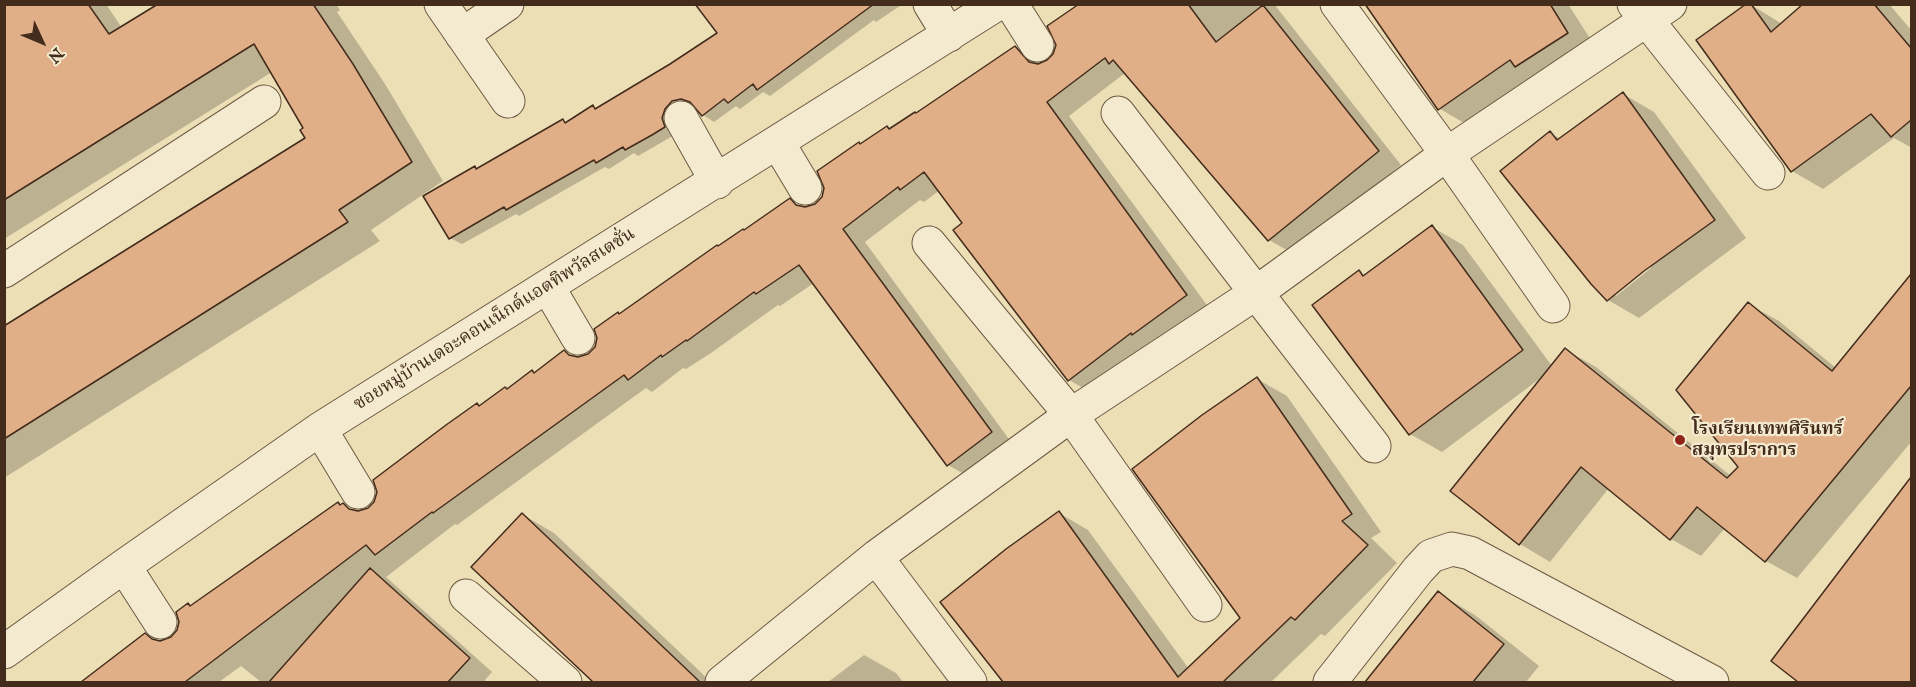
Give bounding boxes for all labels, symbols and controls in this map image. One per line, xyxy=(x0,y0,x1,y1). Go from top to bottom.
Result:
north arrow xyxy=(12,12,72,72)
text: N xyxy=(43,43,67,66)
street label: ซอยหมู่บ้านเดอะคอนเน็กต์แอตทิพวัลสเตชั่น xyxy=(350,224,640,416)
place label: โรงเรียนเทพศิรินทร์ สมุทรปราการ xyxy=(1692,419,1843,462)
marker: โรงเรียนเทพศิรินทร์ สมุทรปราการ xyxy=(1673,433,1687,447)

